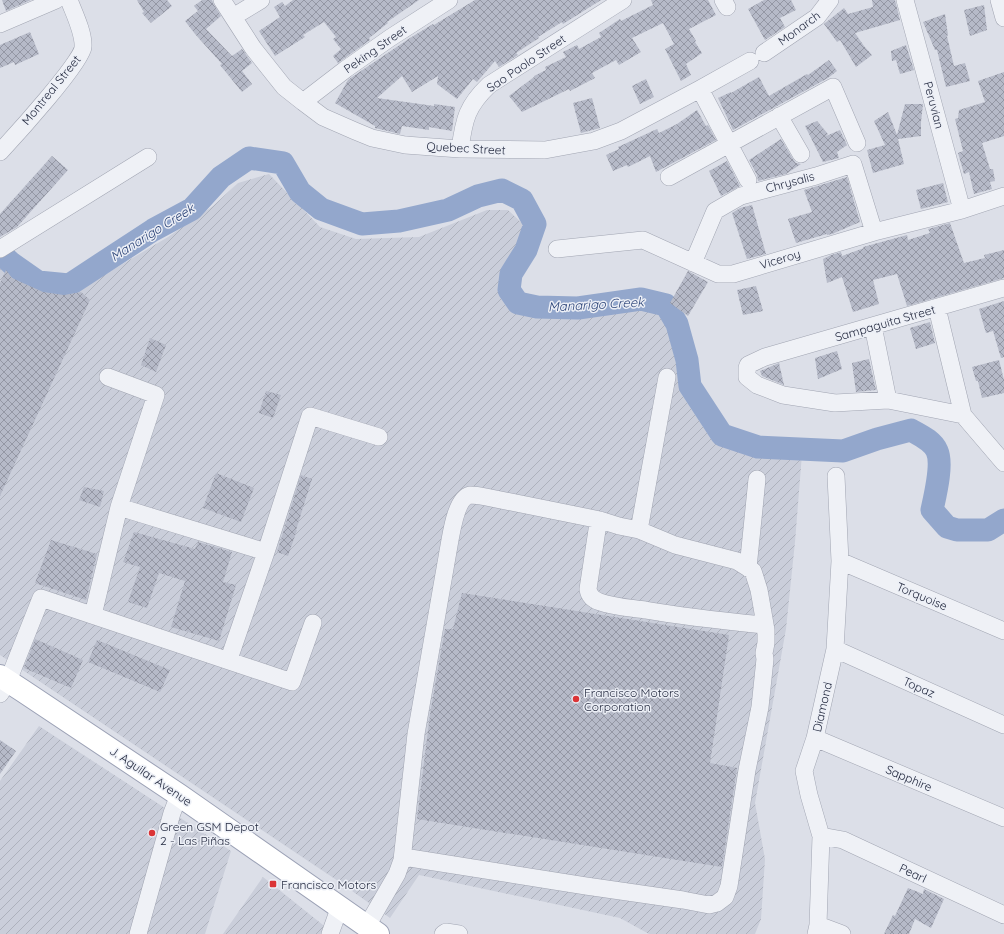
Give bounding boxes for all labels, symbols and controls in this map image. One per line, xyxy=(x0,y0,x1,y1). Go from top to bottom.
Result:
street label: Monarch xyxy=(775,8,823,48)
street label: Peking Street xyxy=(341,22,409,76)
street label: Sao Paolo Street xyxy=(484,31,568,95)
street label: Montreal Street xyxy=(18,52,84,128)
street label: Peruvian xyxy=(920,80,948,130)
street label: Quebec Street xyxy=(426,138,506,158)
street label: Chrysalis xyxy=(764,168,816,196)
water label: Manarigo Creek xyxy=(107,199,198,264)
street label: Viceroy xyxy=(758,246,802,272)
water label: Manarigo Creek xyxy=(548,293,645,314)
street label: Sampaguita Street xyxy=(833,301,937,345)
street label: Torquoise xyxy=(894,579,950,613)
street label: Topaz xyxy=(901,673,938,701)
street label: Diamond xyxy=(809,681,835,733)
place label: Francisco Motors Corporation xyxy=(584,685,680,714)
marker: Francisco Motors Corporation xyxy=(571,694,581,704)
street label: J. Aguilar Avenue xyxy=(107,743,195,809)
street label: Sapphire xyxy=(883,762,935,795)
place label: Green GSM Depot 2 - Las Piñas xyxy=(160,819,259,848)
marker: Green GSM Depot 2 - Las Piñas xyxy=(147,828,157,838)
street label: Pearl xyxy=(897,860,929,886)
place label: Francisco Motors xyxy=(281,877,377,892)
marker: Francisco Motors xyxy=(268,879,278,889)

